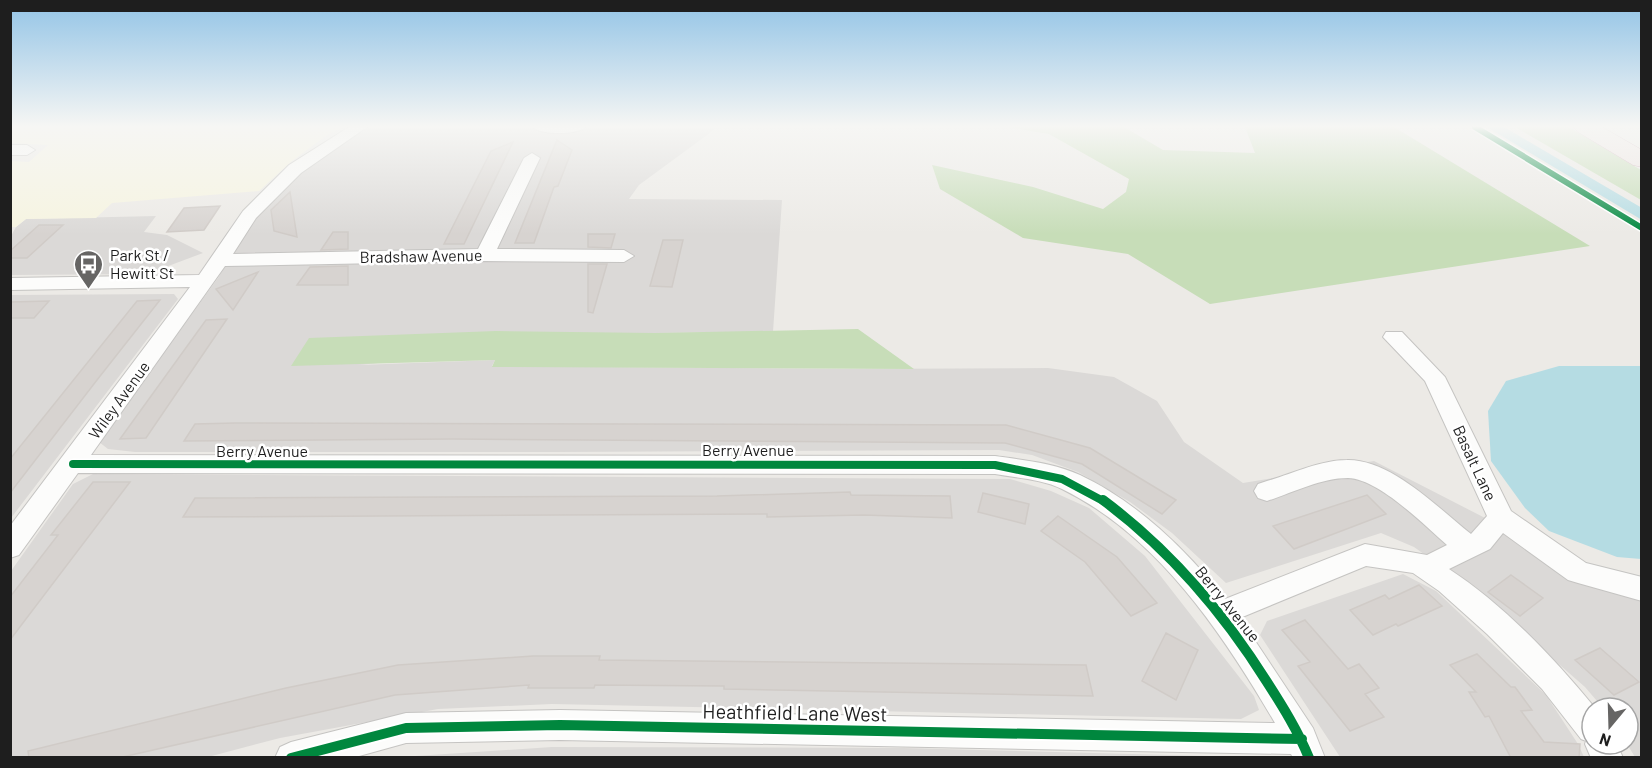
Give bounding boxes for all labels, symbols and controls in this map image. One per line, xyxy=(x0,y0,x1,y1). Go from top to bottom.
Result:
place label: Park St / Hewitt St xyxy=(110,245,174,282)
street label: Bradshaw Avenue xyxy=(359,245,483,266)
bus stop icon: Park St / Hewitt St xyxy=(73,248,105,290)
street label: Wiley Avenue xyxy=(84,357,153,442)
street label: Basalt Lane xyxy=(1450,422,1501,504)
street label: Berry Avenue xyxy=(702,440,794,459)
street label: Berry Avenue xyxy=(216,441,308,460)
street label: Berry Avenue xyxy=(1192,562,1265,645)
north arrow xyxy=(1580,696,1640,756)
street label: Heathfield Lane West xyxy=(702,698,888,726)
text: N xyxy=(1597,730,1613,751)

